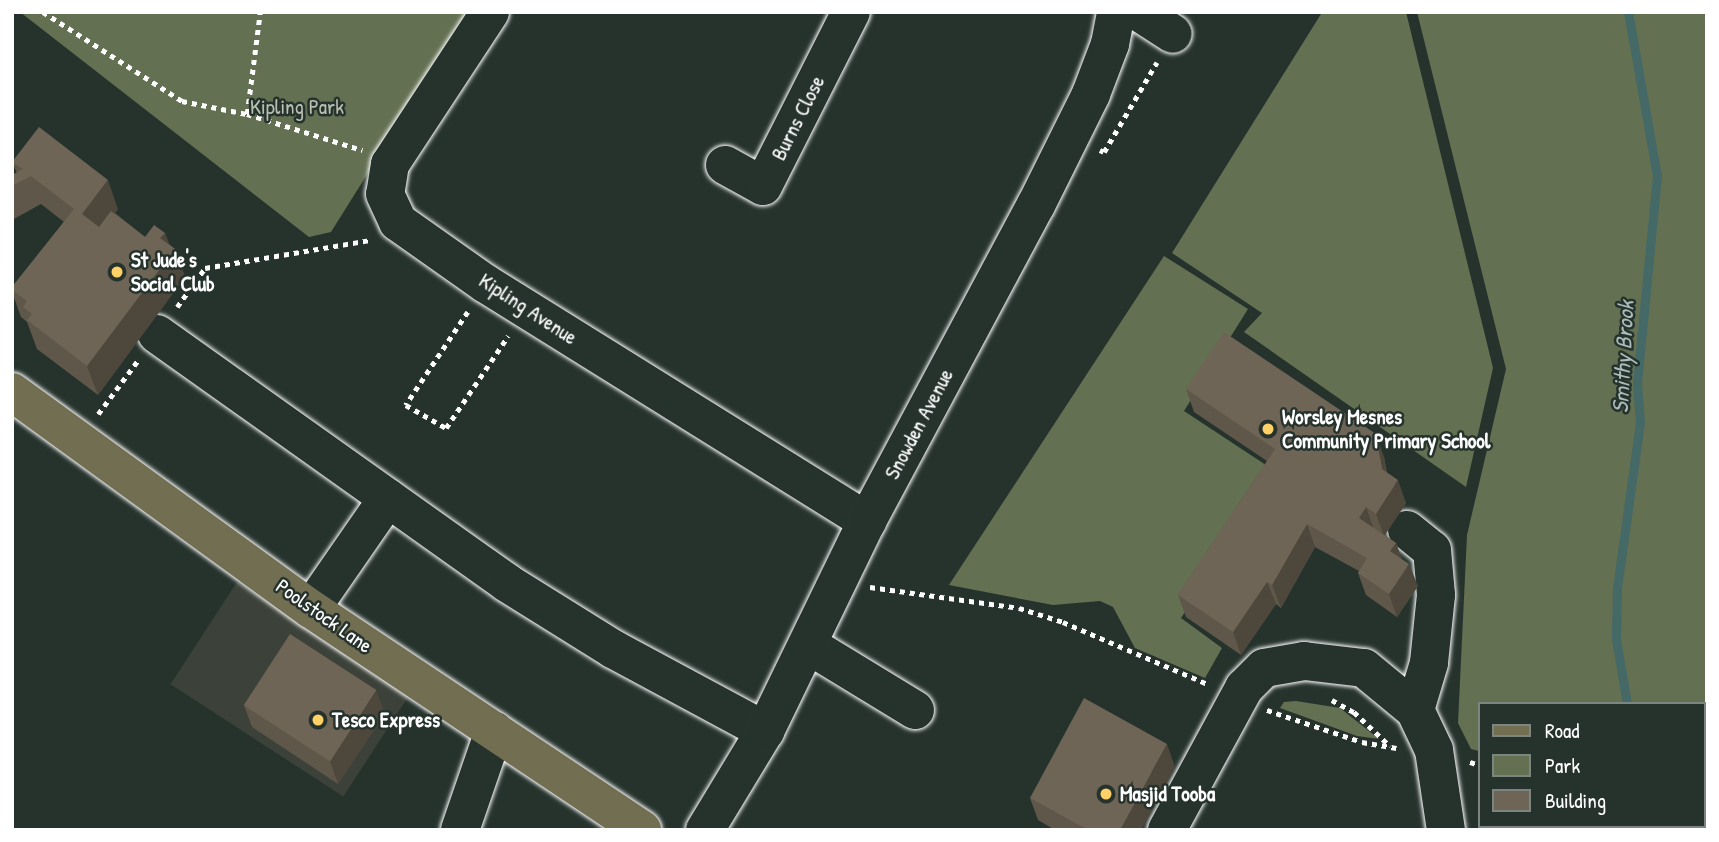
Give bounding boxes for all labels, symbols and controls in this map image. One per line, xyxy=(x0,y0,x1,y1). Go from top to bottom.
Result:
street label: Burns Close xyxy=(766,71,830,165)
park label: Kipling Park xyxy=(250,94,344,120)
place label: St Jude's Social Club xyxy=(131,247,215,297)
marker: St Jude's Social Club xyxy=(109,264,125,280)
street label: Kipling Avenue xyxy=(474,268,582,350)
water label: Smithy Brook xyxy=(1606,300,1640,414)
street label: Snowden Avenue xyxy=(879,364,959,484)
place label: Worsley Mesnes Community Primary School xyxy=(1282,404,1490,454)
marker: Worsley Mesnes Community Primary School xyxy=(1260,421,1276,437)
street label: Poolstock Lane xyxy=(271,574,377,658)
legend xyxy=(1478,702,1705,828)
place label: Tesco Express xyxy=(332,707,440,733)
marker: Tesco Express xyxy=(310,712,326,728)
text: Road xyxy=(1545,716,1579,745)
text: Park xyxy=(1545,751,1580,780)
place label: Masjid Tooba xyxy=(1120,781,1215,807)
marker: Masjid Tooba xyxy=(1098,786,1114,802)
text: Building xyxy=(1545,786,1606,815)

